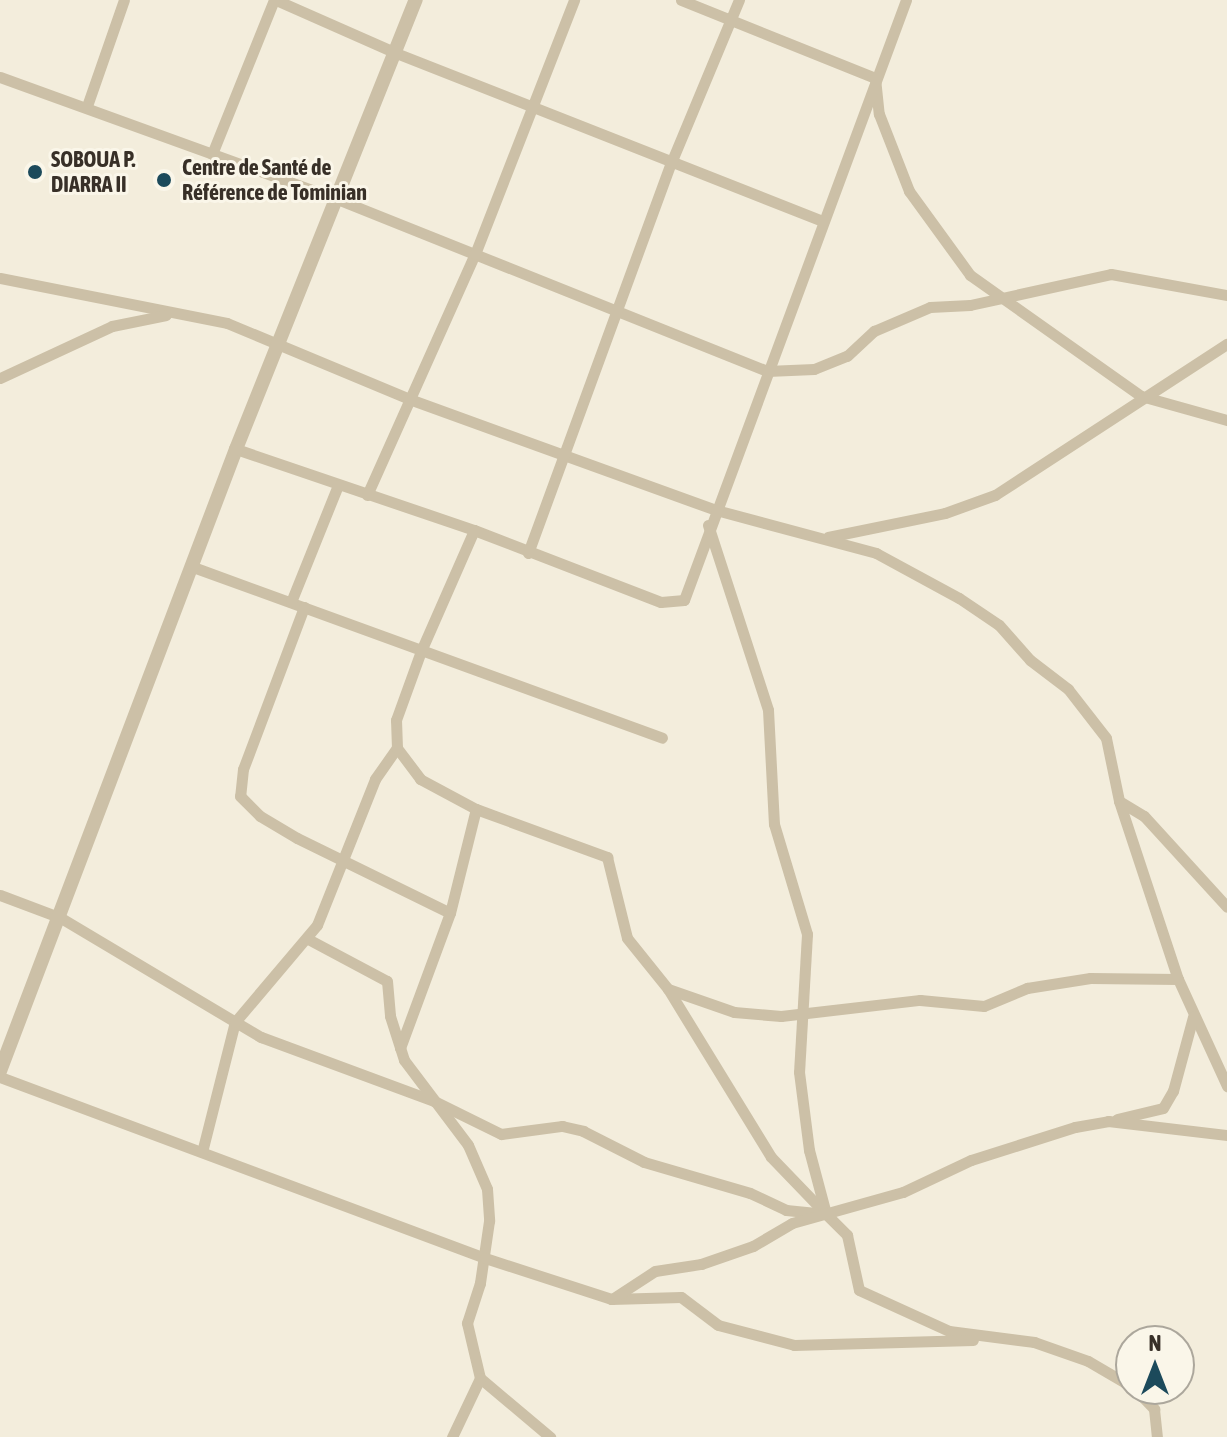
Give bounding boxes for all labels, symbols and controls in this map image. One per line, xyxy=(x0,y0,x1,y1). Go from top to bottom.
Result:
place label: SOBOUA P. DIARRA II xyxy=(51,146,135,198)
place label: Centre de Santé de Référence de Tominian xyxy=(182,154,367,206)
marker: SOBOUA P. DIARRA II xyxy=(26,163,44,181)
marker: Centre de Santé de Référence de Tominian xyxy=(153,169,175,191)
north arrow xyxy=(1115,1325,1195,1405)
text: N xyxy=(1149,1330,1161,1356)

